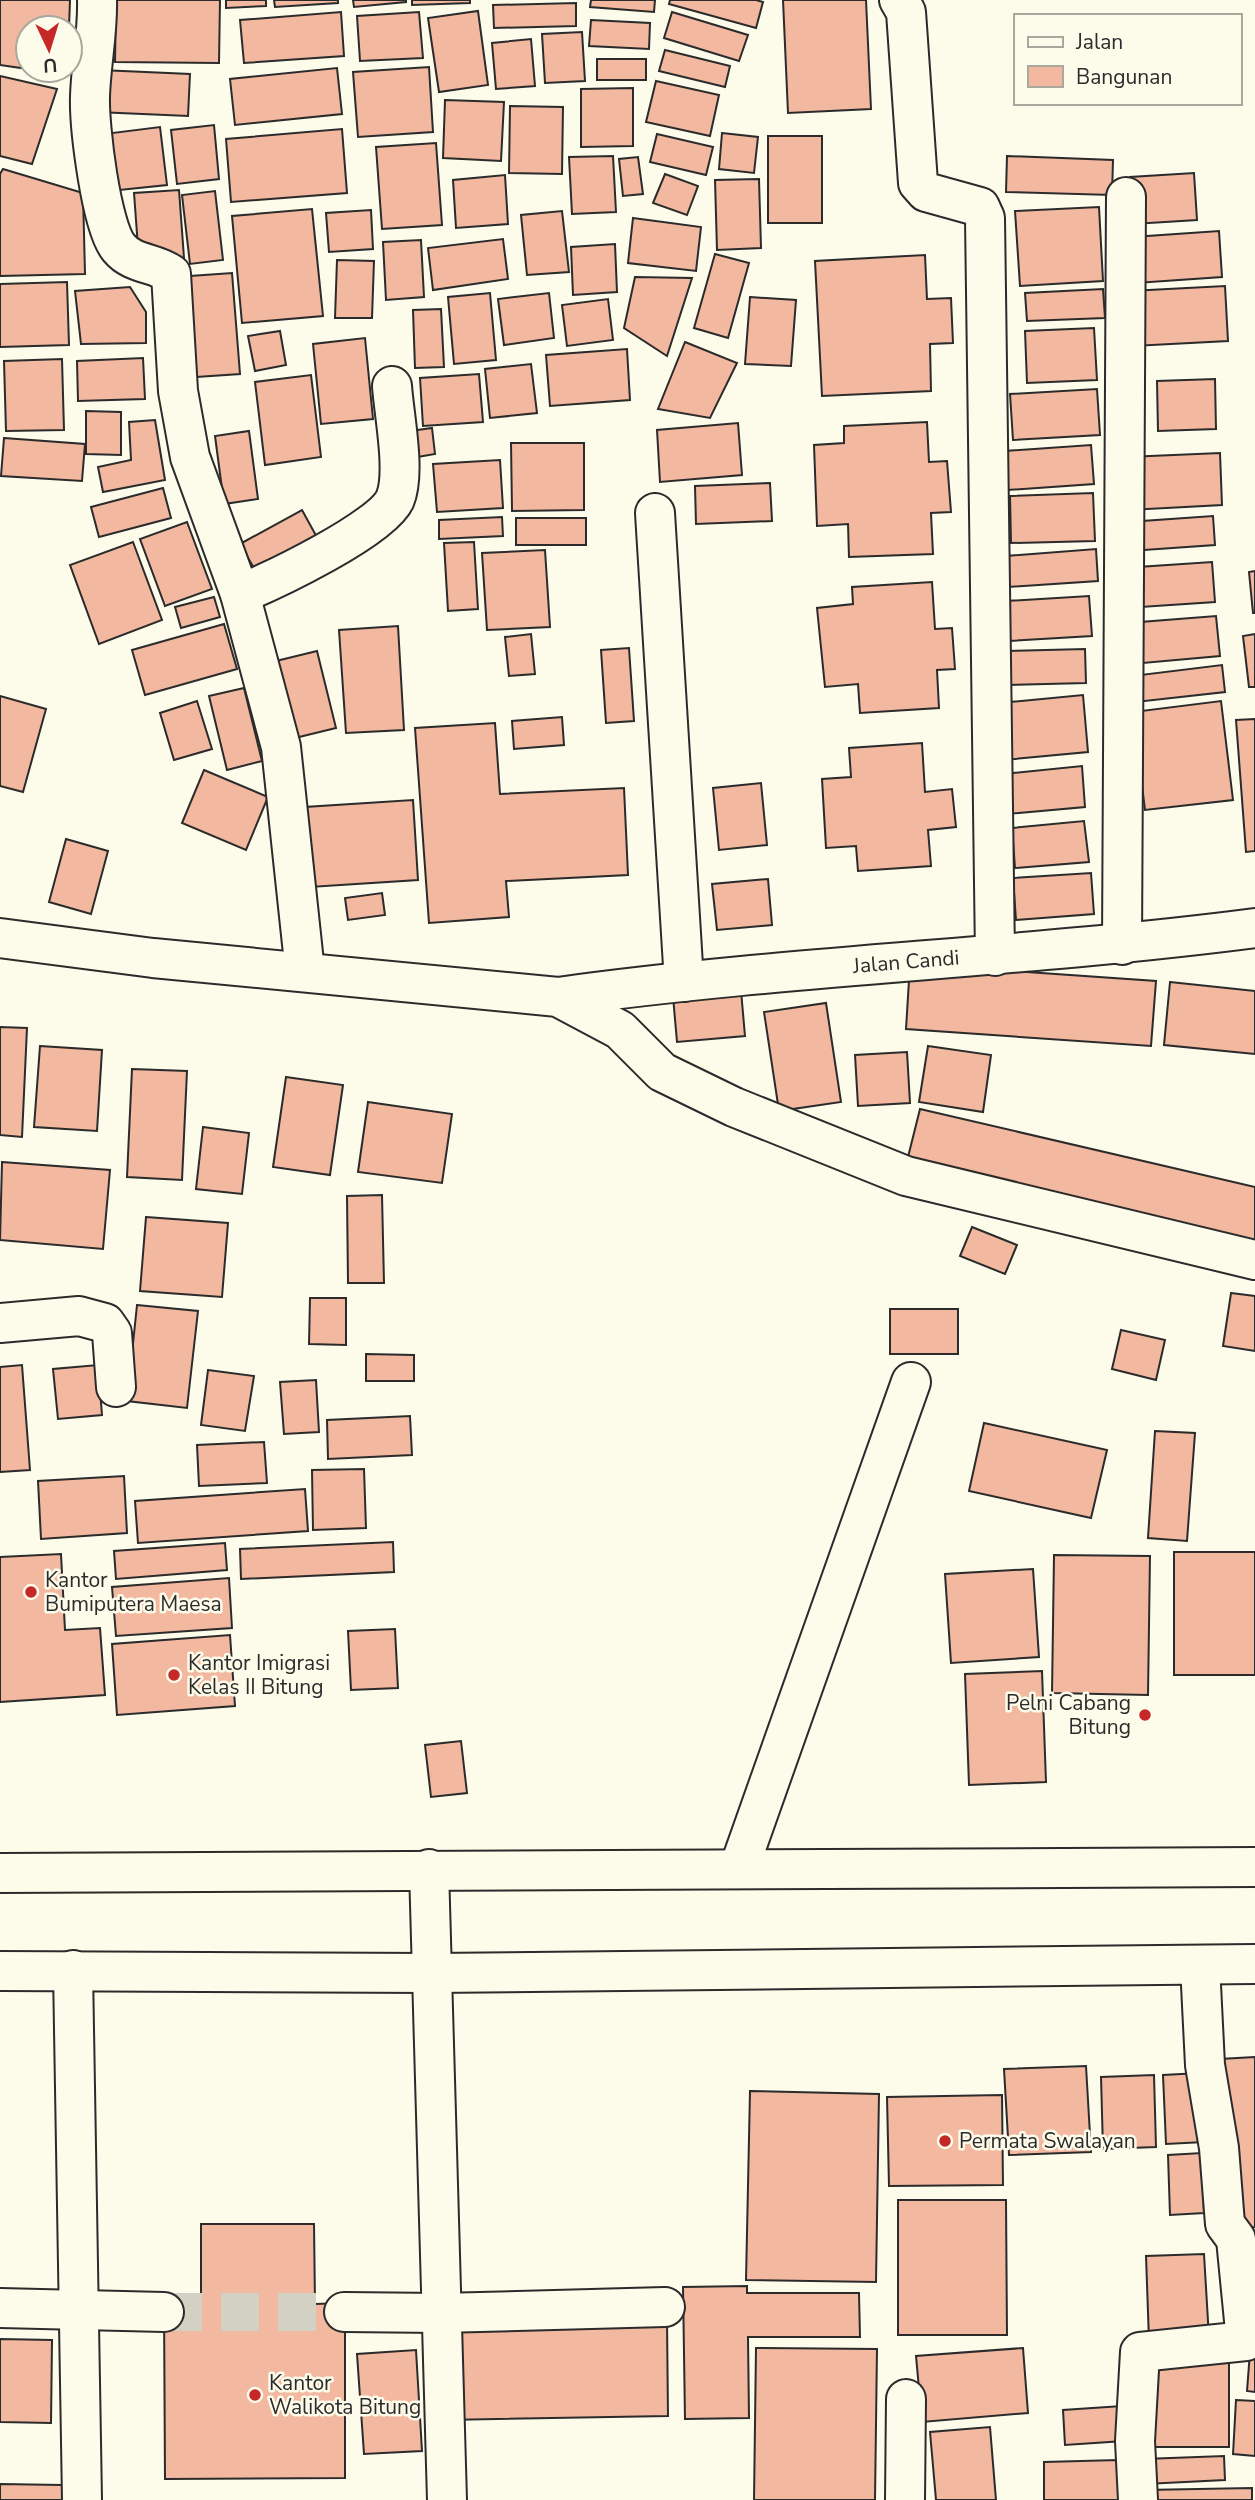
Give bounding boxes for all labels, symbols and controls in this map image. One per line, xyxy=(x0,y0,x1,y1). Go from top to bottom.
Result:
north arrow xyxy=(14,14,84,84)
legend xyxy=(1014,14,1241,105)
text: Jalan xyxy=(1075,28,1123,56)
text: U xyxy=(42,52,58,78)
text: Bangunan xyxy=(1076,63,1172,91)
street label: Jalan Candi xyxy=(851,943,960,980)
place label: Kantor Bumiputera Maesa xyxy=(45,1566,222,1618)
marker: Kantor Bumiputera Maesa xyxy=(23,1584,39,1600)
place label: Kantor Imigrasi Kelas II Bitung xyxy=(188,1649,330,1701)
marker: Kantor Imigrasi Kelas II Bitung xyxy=(166,1667,182,1683)
place label: Pelni Cabang Bitung xyxy=(1006,1689,1131,1741)
marker: Pelni Cabang Bitung xyxy=(1137,1707,1153,1723)
place label: Permata Swalayan xyxy=(959,2127,1136,2155)
marker: Permata Swalayan xyxy=(937,2133,953,2149)
place label: Kantor Walikota Bitung xyxy=(269,2369,421,2421)
marker: Kantor Walikota Bitung xyxy=(247,2387,263,2403)

